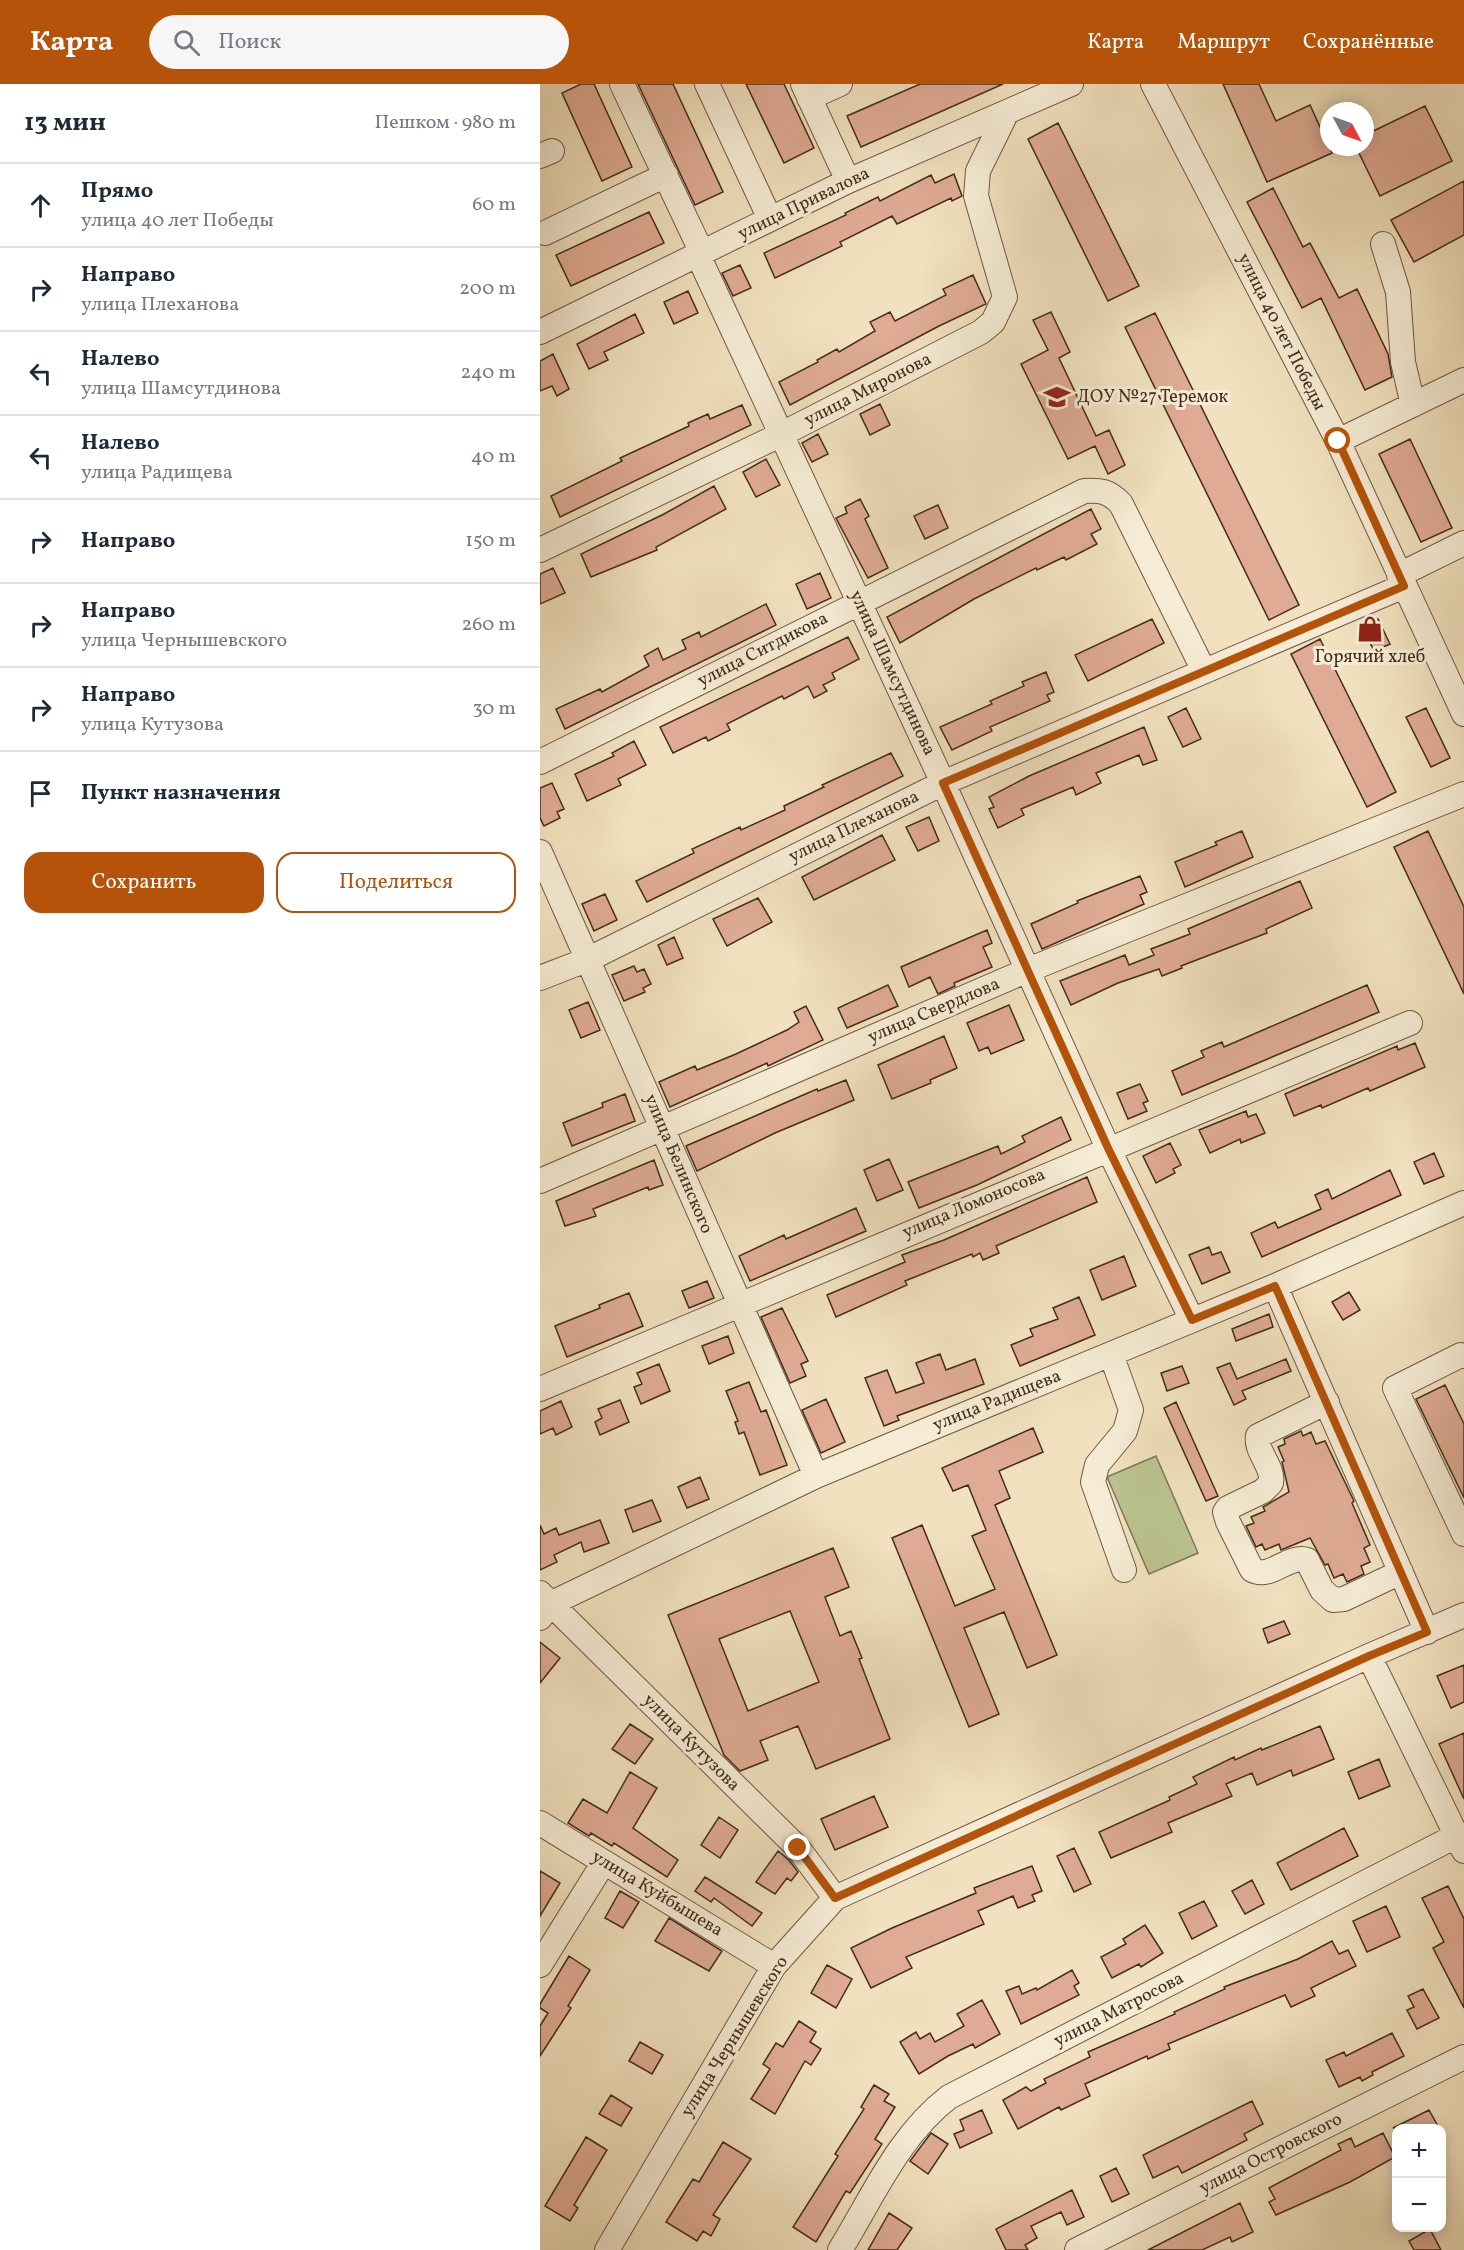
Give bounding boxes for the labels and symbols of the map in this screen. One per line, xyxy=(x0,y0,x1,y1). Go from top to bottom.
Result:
north arrow xyxy=(1320,102,1374,156)
street label: улица Привалова xyxy=(734,161,874,247)
street label: улица 40 лет Победы xyxy=(1231,249,1332,415)
street label: улица Миронова xyxy=(800,347,936,433)
school or university icon: ДОУ №27 Теремок xyxy=(1042,382,1072,412)
place label: ДОУ №27 Теремок xyxy=(1077,385,1229,410)
route start xyxy=(1324,427,1350,453)
street label: улица Шамсутдинова xyxy=(843,586,941,760)
street label: улица Ситдикова xyxy=(693,606,833,694)
shop icon: Горячий хлеб xyxy=(1355,614,1385,644)
place label: Горячий хлеб xyxy=(1315,645,1425,670)
street label: улица Плеханова xyxy=(785,785,924,869)
street label: улица Свердлова xyxy=(864,972,1004,1050)
street label: улица Белинского xyxy=(637,1090,719,1238)
street label: улица Ломоносова xyxy=(899,1163,1049,1245)
street label: улица Радищева xyxy=(929,1364,1065,1438)
street label: улица Кутузова xyxy=(637,1689,745,1797)
route end xyxy=(784,1834,810,1860)
street label: улица Куйбышева xyxy=(587,1845,727,1943)
street label: улица Чернышевского xyxy=(675,1952,795,2122)
street label: улица Матросова xyxy=(1050,1966,1189,2054)
street label: улица Островского xyxy=(1195,2107,1347,2201)

